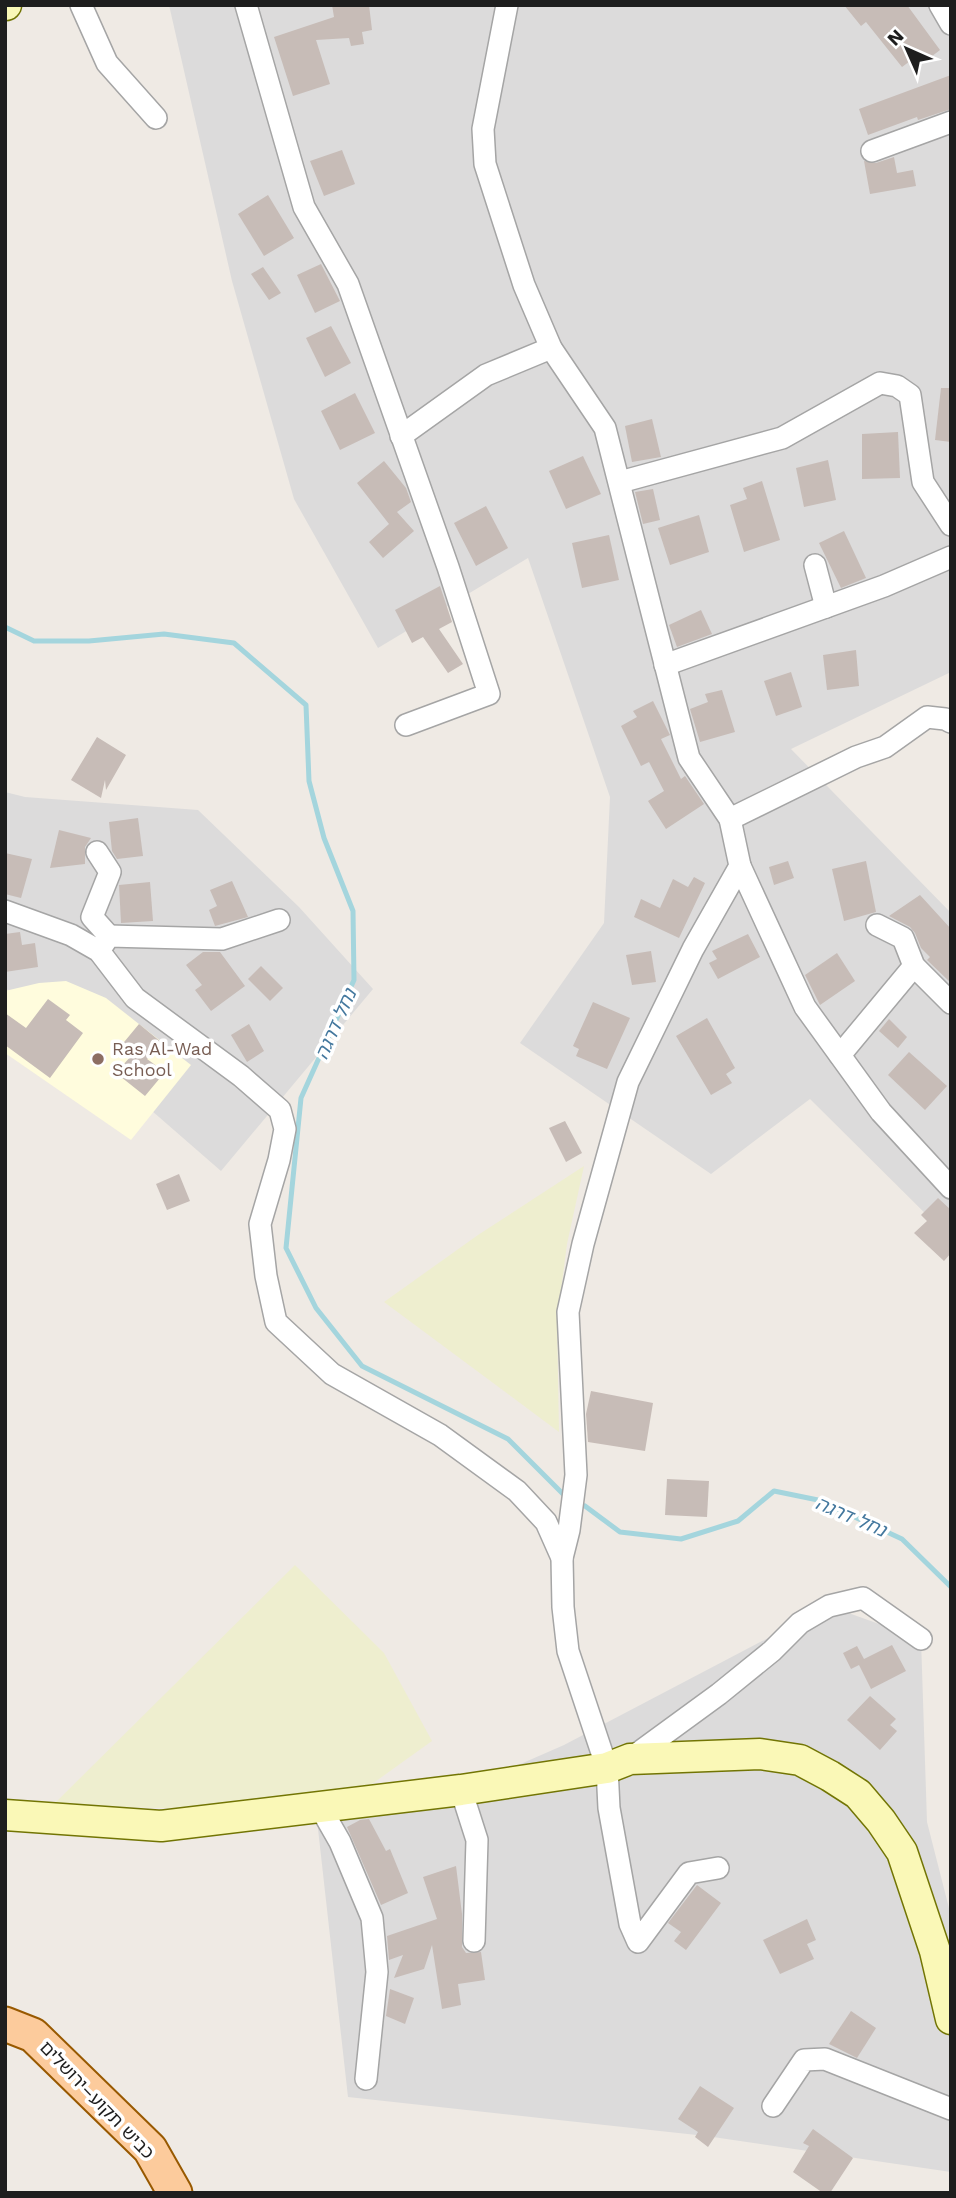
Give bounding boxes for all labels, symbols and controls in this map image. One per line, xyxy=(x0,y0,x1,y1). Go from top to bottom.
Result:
north arrow xyxy=(872,14,942,84)
text: N xyxy=(882,24,908,50)
water label: נחל דרגה xyxy=(310,984,362,1063)
place label: Ras Al-Wad School xyxy=(112,1038,212,1080)
marker: Ras Al-Wad School xyxy=(90,1051,106,1067)
water label: נחל דרגה xyxy=(812,1491,891,1542)
street label: כביש תקוע–ירושלים xyxy=(36,2037,159,2163)

